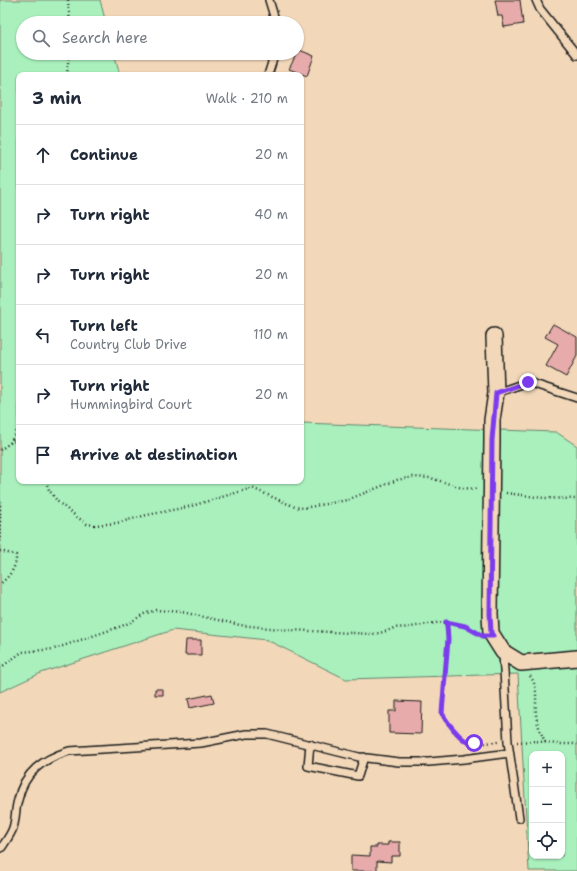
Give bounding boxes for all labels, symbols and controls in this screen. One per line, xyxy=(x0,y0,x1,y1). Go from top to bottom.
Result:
search box xyxy=(16,16,304,60)
icon: search xyxy=(30,27,52,49)
text: Search here xyxy=(62,28,148,48)
text: 3 min xyxy=(32,87,82,109)
text: Walk · 210 m xyxy=(206,90,288,107)
icon: ahead xyxy=(32,144,54,166)
text: Continue xyxy=(70,145,138,165)
text: 20 m xyxy=(255,146,288,163)
icon: right xyxy=(32,204,54,226)
text: Turn right xyxy=(70,205,150,225)
text: 40 m xyxy=(254,206,288,223)
icon: right xyxy=(32,264,54,286)
text: Turn right xyxy=(70,265,150,285)
text: 20 m xyxy=(255,266,288,283)
text: Turn left xyxy=(70,316,138,336)
icon: left xyxy=(32,324,54,346)
text: 110 m xyxy=(253,326,288,343)
text: Country Club Drive xyxy=(70,336,187,353)
route end xyxy=(519,373,537,391)
text: Turn right xyxy=(70,376,150,396)
icon: right xyxy=(32,384,54,406)
text: 20 m xyxy=(255,386,288,403)
text: Hummingbird Court xyxy=(70,396,192,413)
icon: arrive xyxy=(32,444,54,466)
text: Arrive at destination xyxy=(70,445,238,465)
route start xyxy=(465,734,483,752)
map controls xyxy=(529,751,565,859)
button: + xyxy=(529,751,565,787)
button: − xyxy=(529,787,565,823)
button: locate xyxy=(529,823,565,859)

